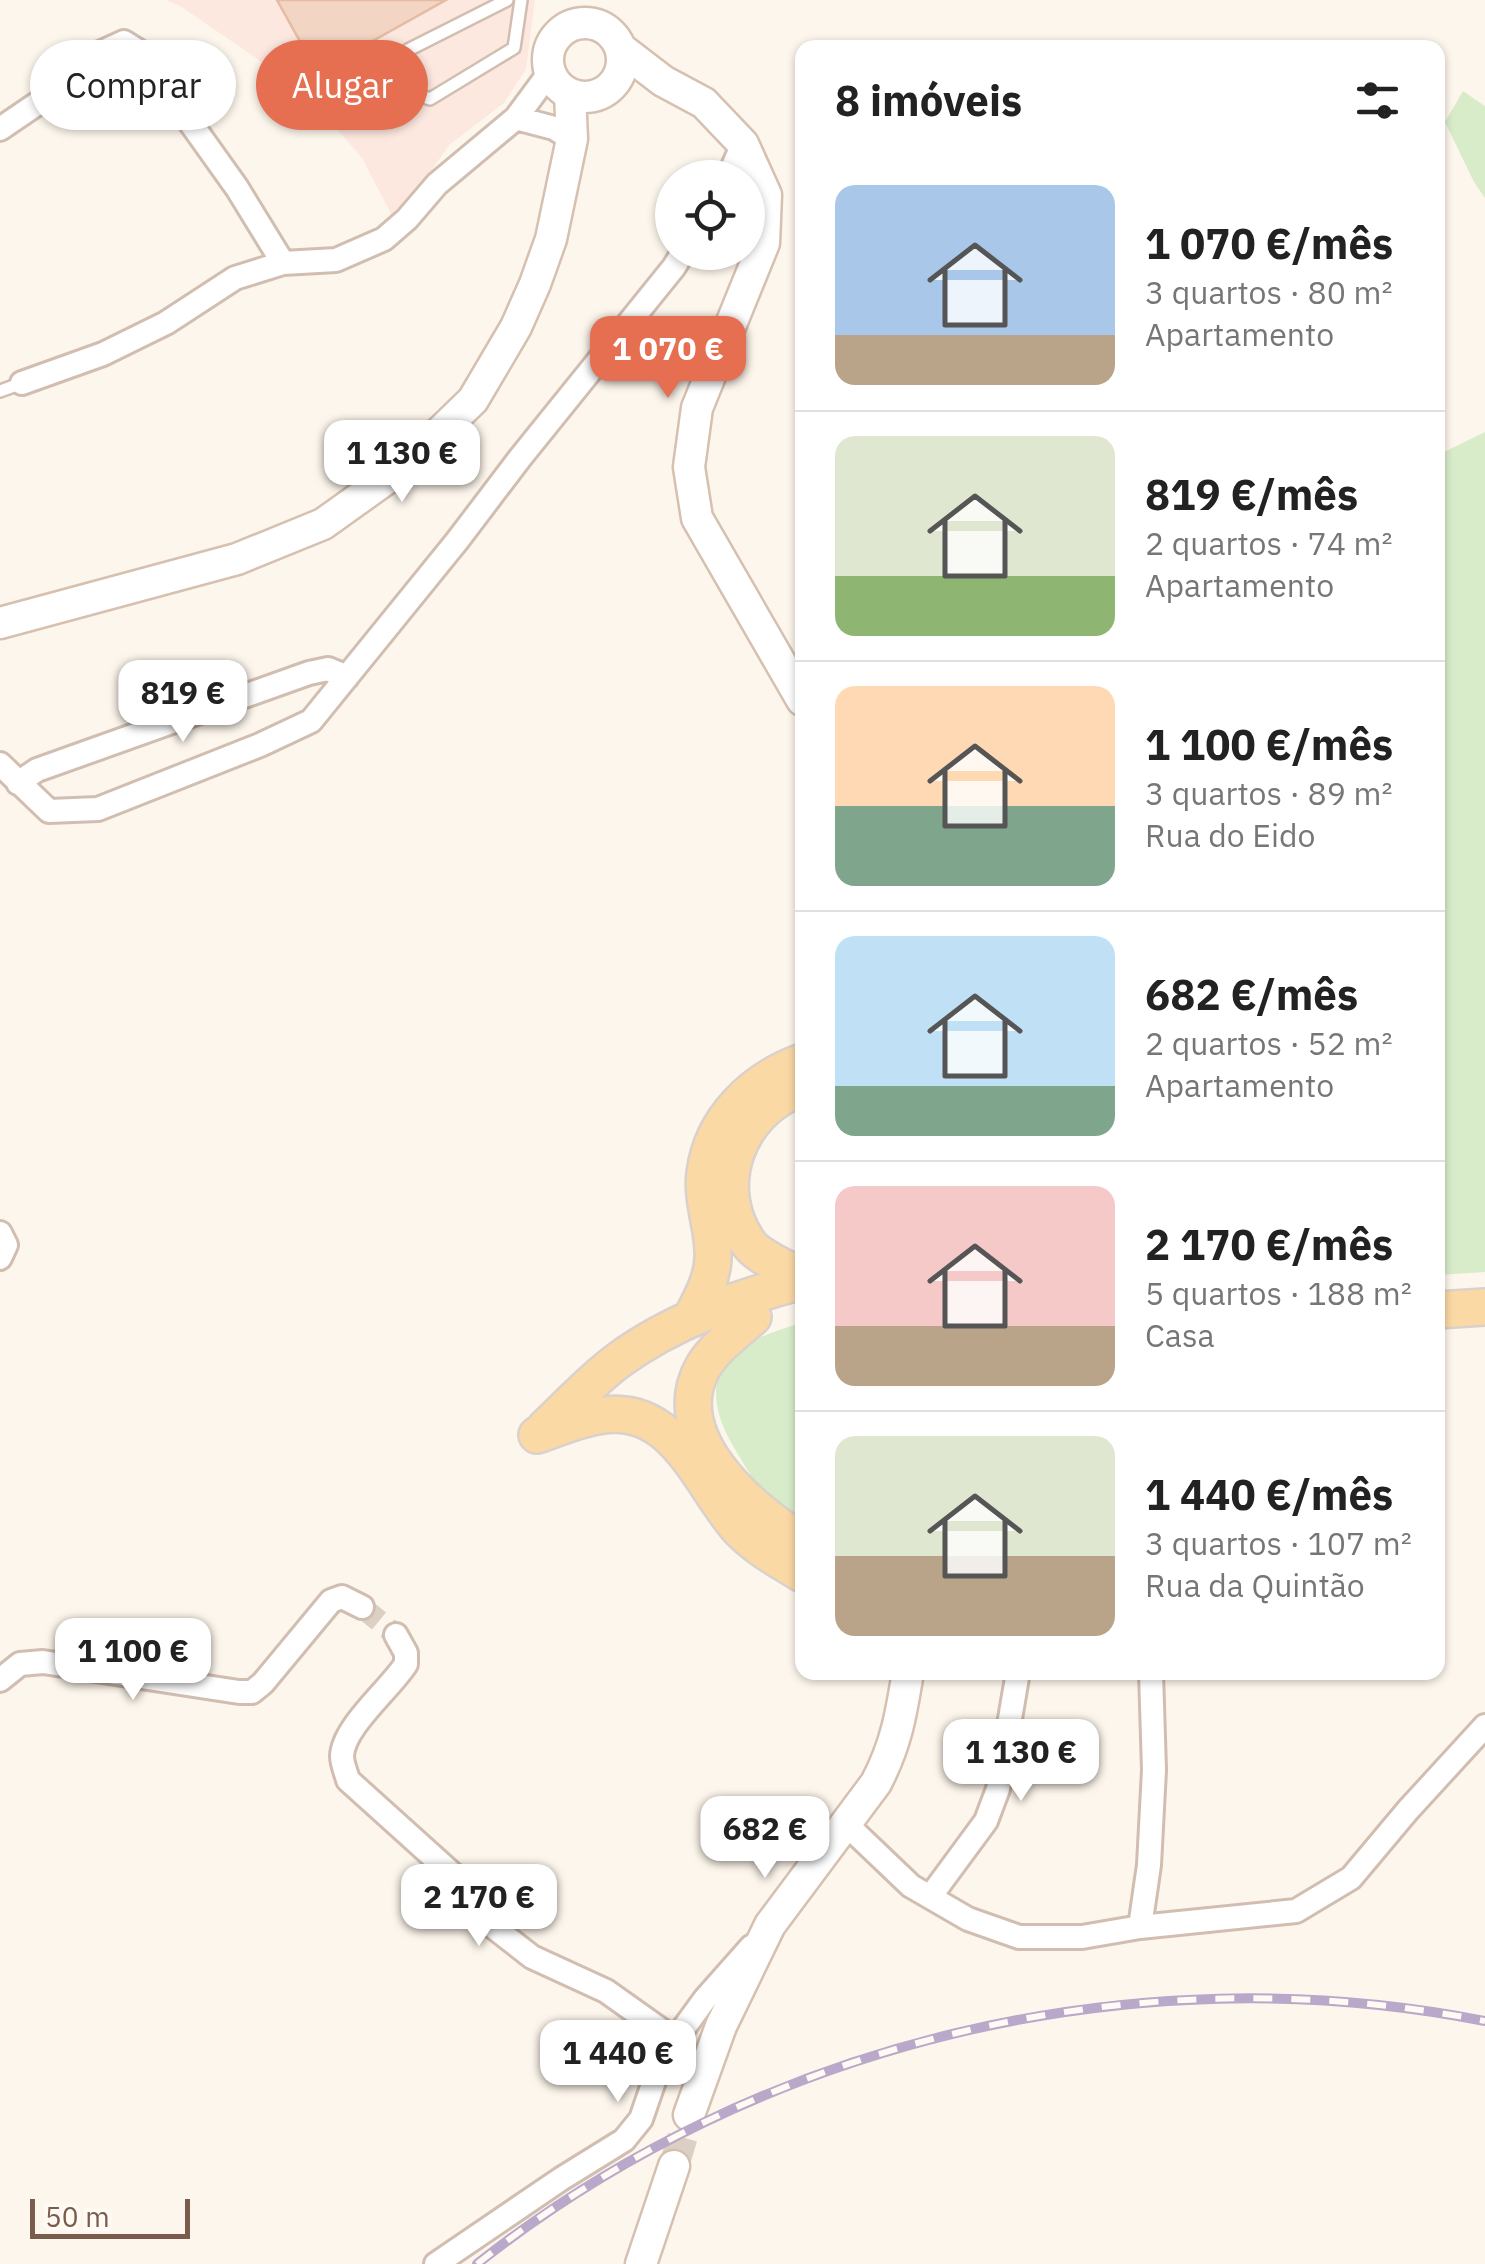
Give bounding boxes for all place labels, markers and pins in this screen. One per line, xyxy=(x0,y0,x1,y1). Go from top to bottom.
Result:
pin: 1 070 € xyxy=(576,316,760,401)
pin: 1 130 € xyxy=(310,420,494,505)
pin: 819 € xyxy=(113,660,253,745)
pin: 1 100 € xyxy=(41,1618,225,1703)
pin: 1 130 € xyxy=(929,1719,1113,1804)
pin: 682 € xyxy=(695,1796,835,1881)
pin: 2 170 € xyxy=(387,1864,571,1949)
pin: 1 440 € xyxy=(526,2020,710,2105)

